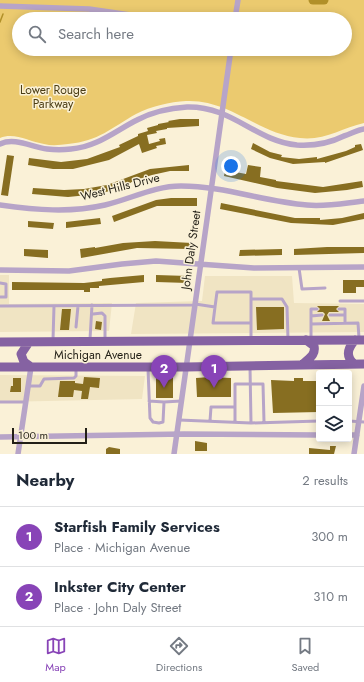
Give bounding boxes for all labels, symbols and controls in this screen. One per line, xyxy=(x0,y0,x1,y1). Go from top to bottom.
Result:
search box xyxy=(12,12,352,56)
icon: search xyxy=(26,23,48,45)
text: Search here xyxy=(58,23,134,45)
park label: Lower Rouge Parkway xyxy=(20,81,86,113)
your location xyxy=(221,156,241,176)
street label: West Hills Drive xyxy=(79,168,161,206)
street label: John Daly Street xyxy=(176,209,205,293)
street label: Michigan Avenue xyxy=(54,346,142,364)
pin: 2 xyxy=(151,355,177,388)
pin: 1 xyxy=(201,355,227,388)
map controls xyxy=(316,370,352,442)
button: locate xyxy=(316,370,352,406)
button: layers xyxy=(316,406,352,442)
scale bar xyxy=(12,426,87,445)
text: 100 m xyxy=(18,427,48,443)
text: Nearby xyxy=(16,468,74,492)
text: 2 results xyxy=(302,471,348,490)
text: Starfish Family Services xyxy=(54,516,220,538)
text: 1 xyxy=(26,527,32,546)
text: 300 m xyxy=(311,527,348,546)
text: Place · Michigan Avenue xyxy=(54,538,190,557)
text: Inkster City Center xyxy=(54,576,186,598)
text: 2 xyxy=(25,587,33,606)
text: 310 m xyxy=(313,587,348,606)
text: Place · John Daly Street xyxy=(54,598,181,617)
tab: Map xyxy=(45,635,67,675)
tab: Directions xyxy=(156,635,202,675)
tab: Saved xyxy=(292,635,319,675)

